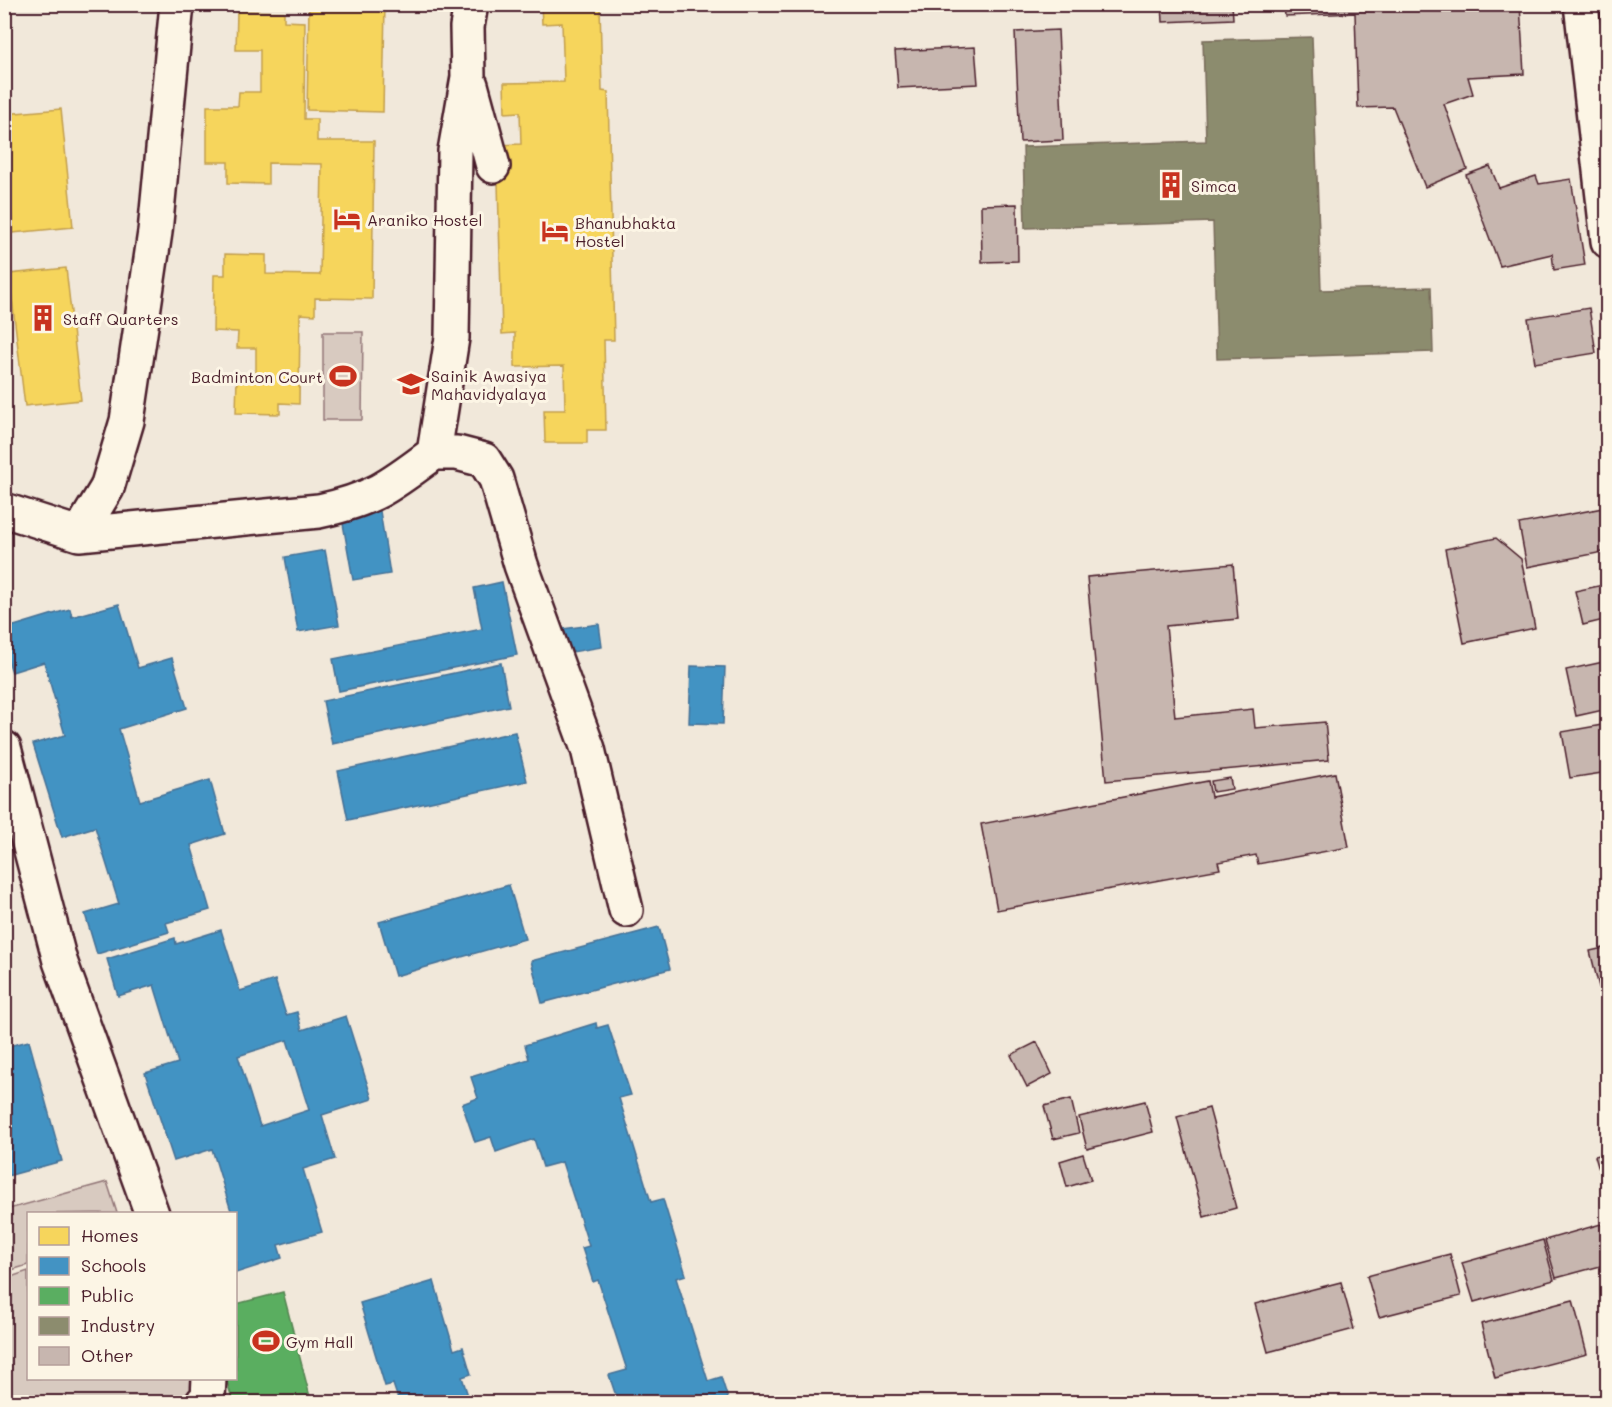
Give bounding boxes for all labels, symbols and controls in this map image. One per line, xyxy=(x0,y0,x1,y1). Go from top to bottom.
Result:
building icon: Simca xyxy=(1156,170,1186,200)
place label: Simca xyxy=(1191,175,1237,196)
hotel icon: Araniko Hostel xyxy=(332,204,362,234)
place label: Araniko Hostel xyxy=(367,209,483,230)
place label: Bhanubhakta Hostel xyxy=(575,212,676,251)
hotel icon: Bhanubhakta Hostel xyxy=(540,216,570,246)
building icon: Staff Quarters xyxy=(28,303,58,333)
place label: Staff Quarters xyxy=(63,308,179,329)
sports icon: Badminton Court xyxy=(328,361,358,391)
place label: Sainik Awasiya Mahavidyalaya xyxy=(431,365,547,404)
place label: Badminton Court xyxy=(191,366,323,387)
school or university icon: Sainik Awasiya Mahavidyalaya xyxy=(396,369,426,399)
legend xyxy=(27,1212,237,1380)
text: Homes xyxy=(81,1223,139,1247)
text: Schools xyxy=(81,1253,146,1277)
text: Public xyxy=(81,1283,134,1307)
text: Industry xyxy=(81,1313,155,1337)
sports icon: Gym Hall xyxy=(251,1326,281,1356)
place label: Gym Hall xyxy=(286,1331,354,1352)
text: Other xyxy=(81,1343,134,1367)

